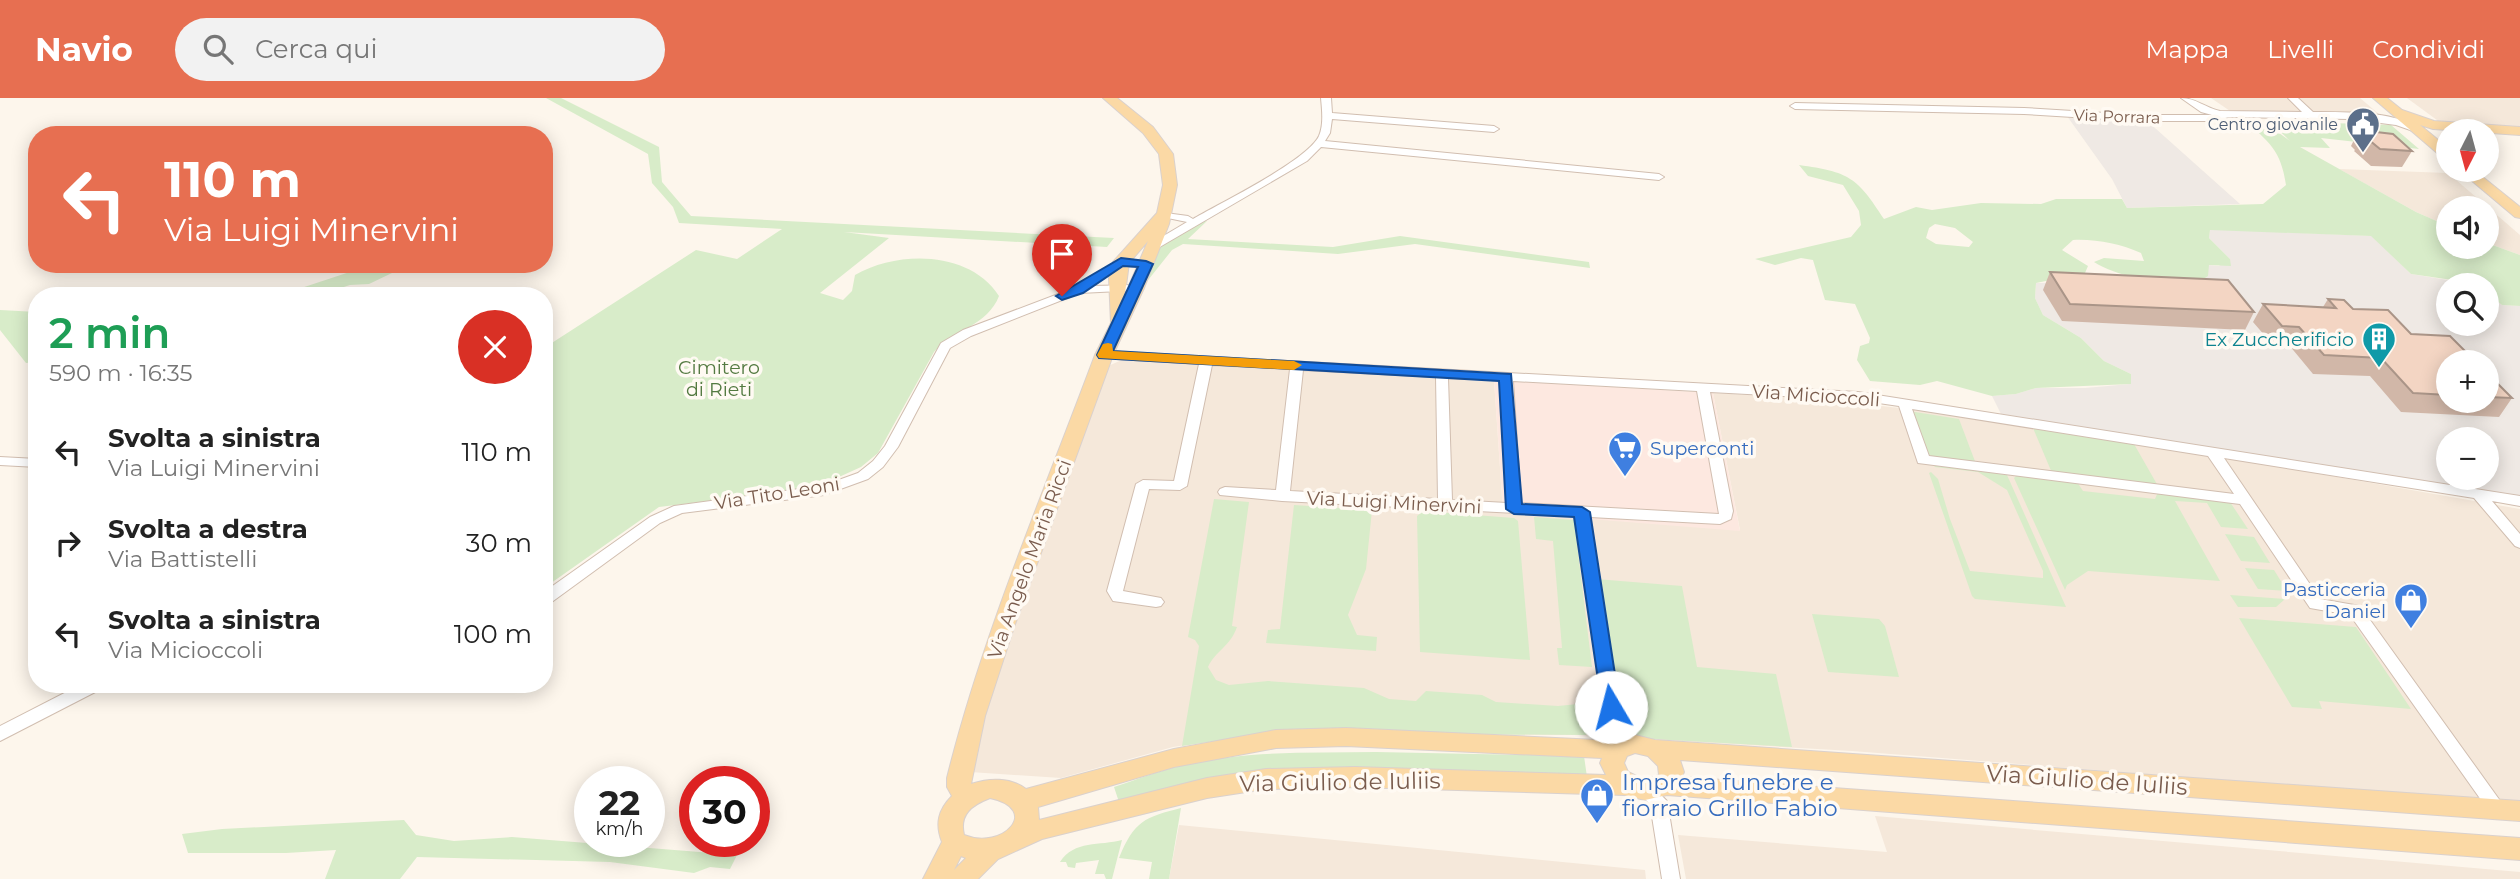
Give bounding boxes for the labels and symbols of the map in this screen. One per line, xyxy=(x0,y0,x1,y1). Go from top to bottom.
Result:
street label: Via Porrara xyxy=(2073,105,2161,128)
public building icon: Centro giovanile xyxy=(2344,105,2382,154)
place label: Centro giovanile xyxy=(2208,115,2338,134)
north arrow xyxy=(2436,119,2499,182)
pin xyxy=(1032,224,1092,296)
building icon: Ex Zuccherificio xyxy=(2360,320,2398,369)
place label: Ex Zuccherificio xyxy=(2204,328,2354,351)
park label: Cimitero di Rieti xyxy=(678,356,760,401)
street label: Via Micioccoli xyxy=(1751,380,1881,411)
supermarket icon: Superconti xyxy=(1606,429,1644,478)
place label: Superconti xyxy=(1650,437,1754,460)
street label: Via Angelo Maria Ricci xyxy=(983,456,1076,662)
street label: Via Tito Leoni xyxy=(713,472,841,515)
street label: Via Luigi Minervini xyxy=(1306,486,1482,519)
place label: Pasticceria Daniel xyxy=(2283,578,2386,623)
shop icon: Pasticceria Daniel xyxy=(2392,581,2430,630)
position arrow xyxy=(1574,670,1648,744)
street label: Via Giulio de Iuliis xyxy=(1986,759,2188,801)
speed limit sign: 30 xyxy=(679,766,770,857)
street label: Via Giulio de Iuliis xyxy=(1239,766,1441,798)
place label: Impresa funebre e fiorraio Grillo Fabio xyxy=(1622,768,1838,822)
shop icon: Impresa funebre e fiorraio Grillo Fabio xyxy=(1578,776,1616,825)

